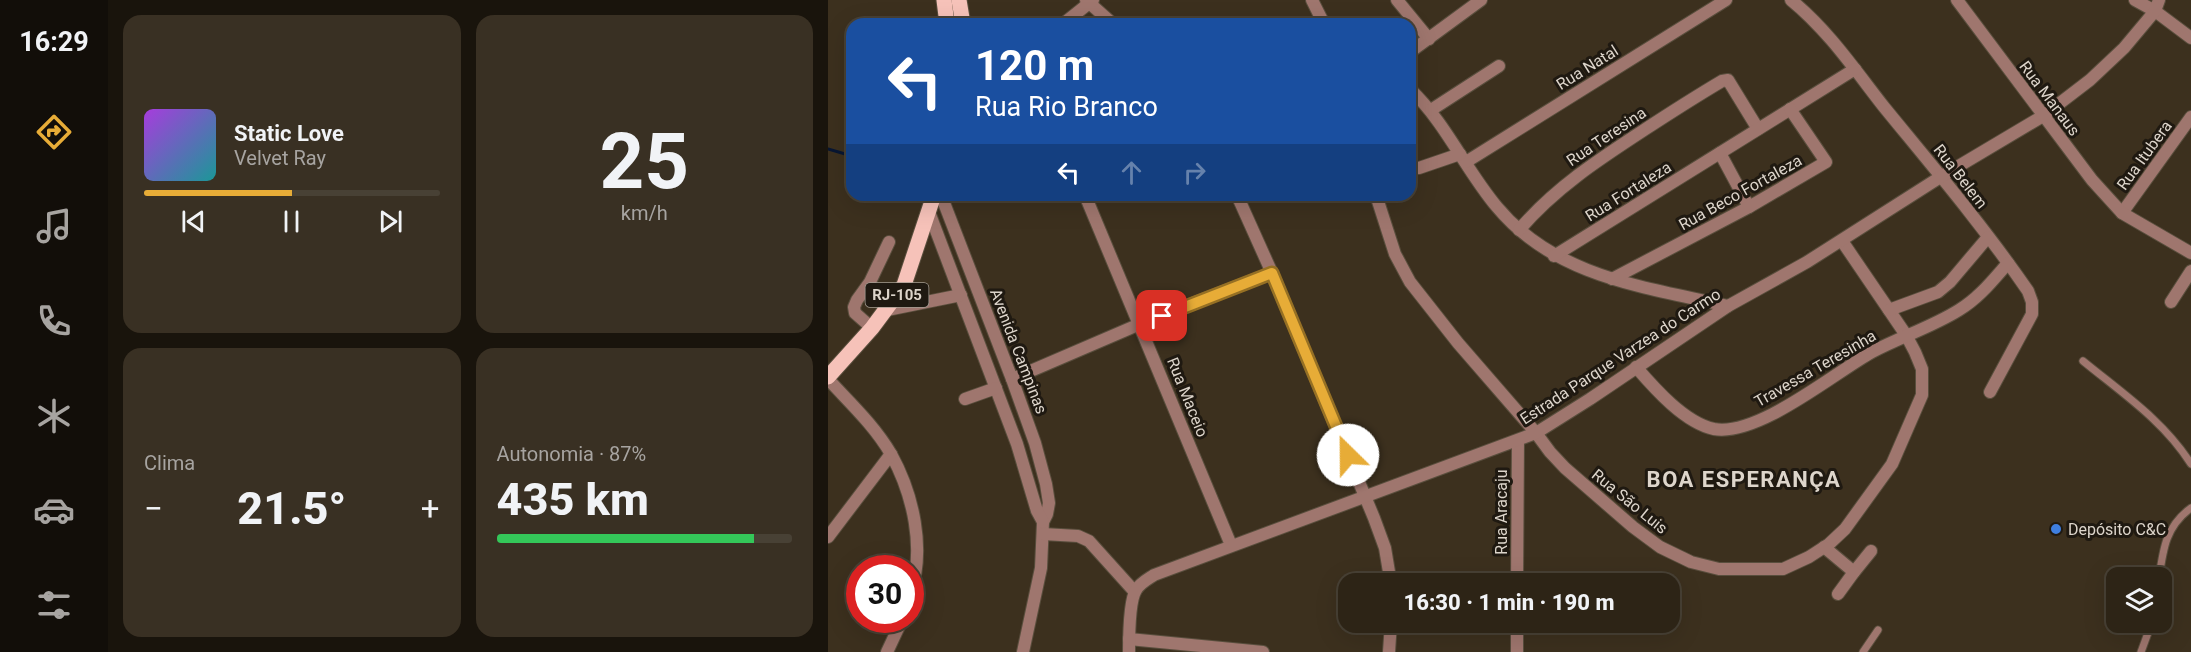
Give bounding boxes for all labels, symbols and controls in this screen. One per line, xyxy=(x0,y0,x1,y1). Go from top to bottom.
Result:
text: 16:29 xyxy=(19,26,89,58)
text: 120 m xyxy=(975,41,1094,90)
street label: Rua Natal xyxy=(1553,41,1622,94)
icon: left xyxy=(876,42,954,120)
street label: Rua Manaus xyxy=(2015,57,2084,139)
text: Rua Rio Branco xyxy=(975,91,1158,123)
street label: Rua Teresina xyxy=(1563,103,1650,170)
icon: directions xyxy=(33,111,75,153)
text: 25 xyxy=(599,116,689,207)
street label: Rua Itubera xyxy=(2113,117,2176,194)
text: Static Love xyxy=(234,121,344,146)
street label: Rua Belem xyxy=(1930,140,1992,212)
text: Velvet Ray xyxy=(234,146,326,170)
street label: Rua Beco Fortaleza xyxy=(1675,151,1805,234)
icon: left xyxy=(1052,156,1085,189)
icon: ahead xyxy=(1115,156,1148,189)
icon: right xyxy=(1178,156,1211,189)
street label: Rua Fortaleza xyxy=(1582,157,1675,225)
text: km/h xyxy=(621,201,668,225)
icon: music xyxy=(33,205,75,247)
icon: previous xyxy=(177,205,210,238)
icon: pause xyxy=(275,205,308,238)
icon: next xyxy=(374,205,407,238)
road number: RJ-105 xyxy=(866,283,928,307)
street label: Estrada Parque Varzea do Carmo xyxy=(1516,284,1724,428)
street label: Avenida Campinas xyxy=(986,286,1051,416)
pin xyxy=(1136,290,1187,341)
icon: arrive xyxy=(1145,299,1178,332)
icon: phone xyxy=(33,300,75,342)
street label: Travessa Teresinha xyxy=(1751,326,1879,411)
street label: Rua Maceio xyxy=(1163,355,1212,440)
icon: climate xyxy=(33,395,75,437)
position arrow xyxy=(1316,423,1380,487)
text: Autonomia · 87% xyxy=(497,442,646,466)
text: Clima xyxy=(144,451,195,475)
street label: Rua São Luis xyxy=(1588,465,1671,538)
district label: BOA ESPERANÇA xyxy=(1647,467,1841,492)
street label: Rua Aracaju xyxy=(1492,469,1511,555)
text: 435 km xyxy=(497,473,649,526)
text: 21.5° xyxy=(237,482,346,535)
icon: car xyxy=(33,489,75,531)
text: − xyxy=(144,489,163,528)
text: + xyxy=(421,489,439,528)
place label: Depósito C&C xyxy=(2068,520,2166,539)
marker: Depósito C&C xyxy=(2049,522,2063,536)
speed limit sign: 30 xyxy=(846,555,924,633)
map controls xyxy=(2106,567,2172,633)
button: layers xyxy=(2106,567,2172,633)
icon: filters xyxy=(33,584,75,626)
text: 16:30 · 1 min · 190 m xyxy=(1404,590,1614,615)

